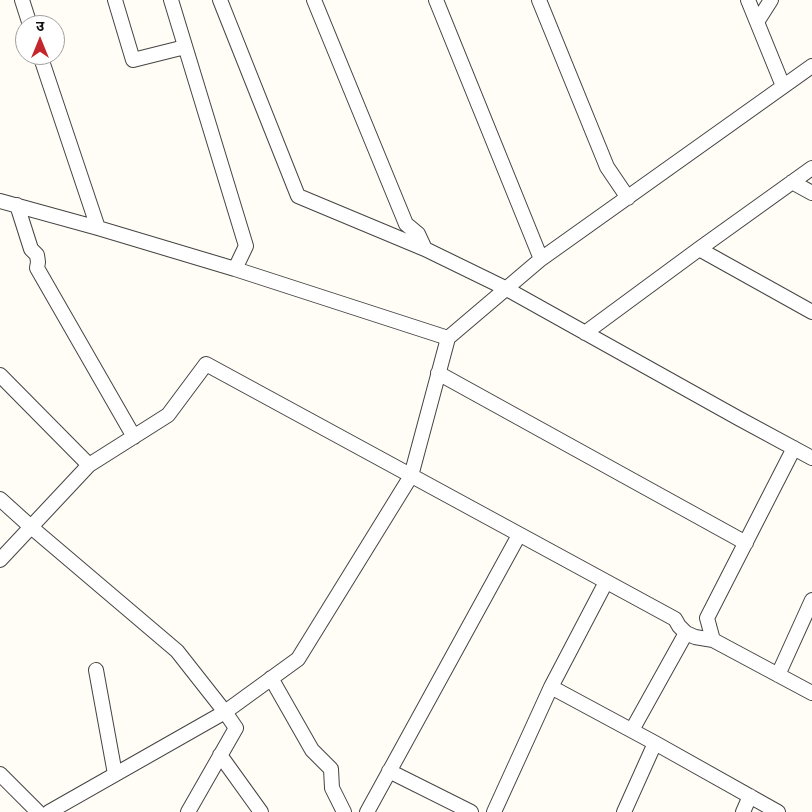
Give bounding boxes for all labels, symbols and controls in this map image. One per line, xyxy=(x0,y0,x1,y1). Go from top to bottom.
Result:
north arrow xyxy=(15,15,65,65)
text: उ xyxy=(36,18,44,34)

